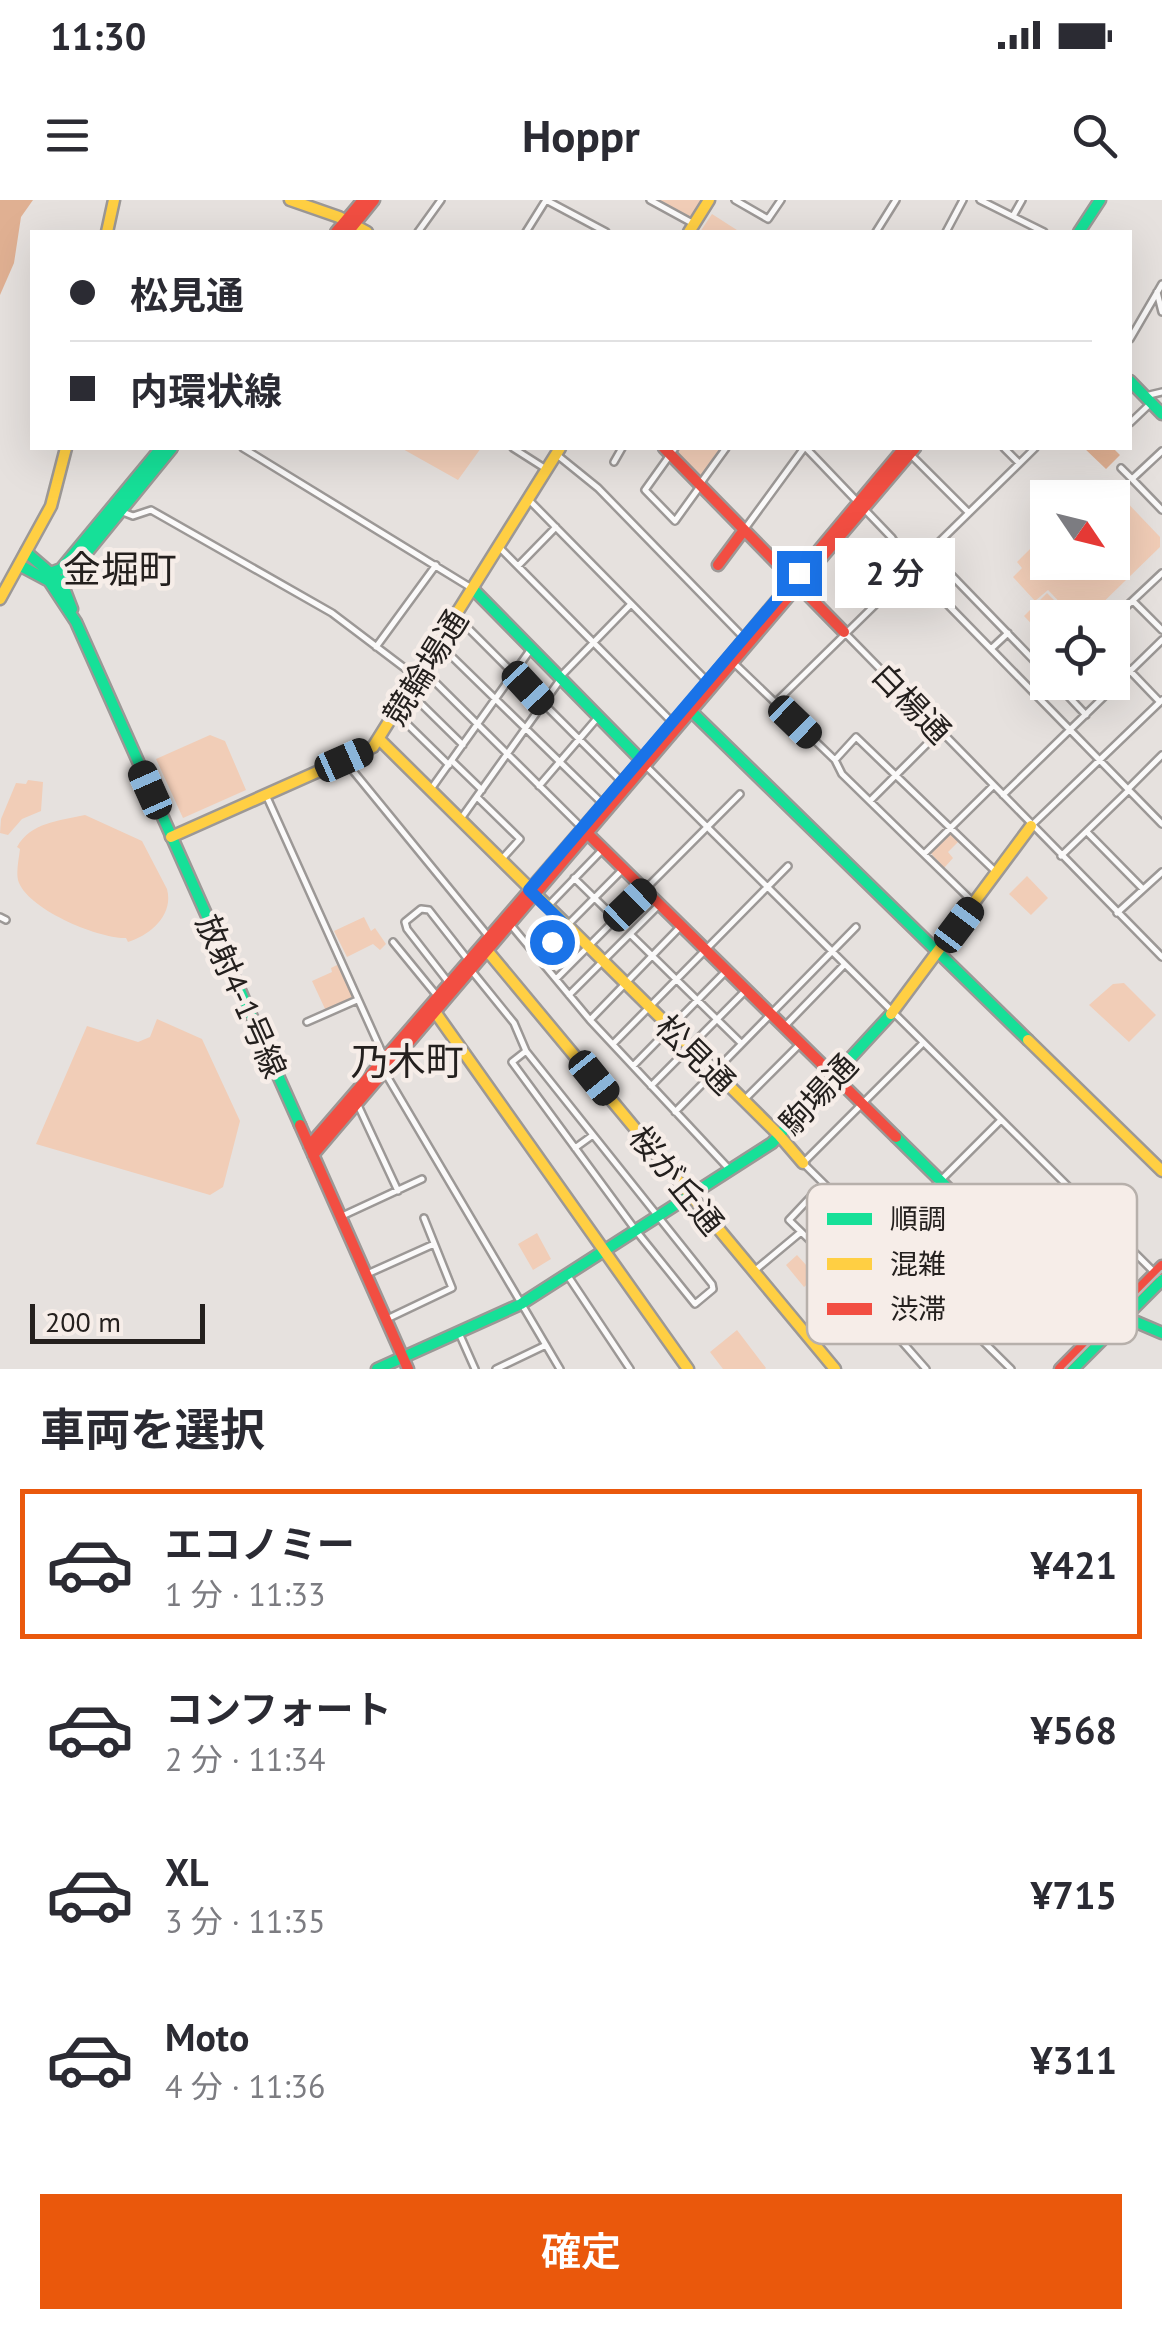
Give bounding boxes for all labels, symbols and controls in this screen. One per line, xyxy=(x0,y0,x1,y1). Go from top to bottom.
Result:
text: 11:30 xyxy=(50,11,146,60)
text: Hoppr xyxy=(522,106,640,164)
icon: menu xyxy=(40,108,95,163)
icon: search xyxy=(1067,108,1122,163)
text: 松見通 xyxy=(130,270,244,319)
text: 内環状線 xyxy=(130,366,282,415)
north arrow xyxy=(1030,480,1130,580)
map controls xyxy=(1030,480,1130,700)
callout: 2 分 xyxy=(834,538,954,608)
district label: 金堀町 xyxy=(63,544,177,593)
route end xyxy=(777,551,822,596)
text: 2 分 xyxy=(866,552,924,594)
button: locate xyxy=(1030,600,1130,700)
street label: 競輪場通 xyxy=(373,602,477,732)
street label: 白楊通 xyxy=(864,654,960,752)
car xyxy=(497,656,559,720)
car xyxy=(763,690,827,754)
car xyxy=(310,734,378,786)
car xyxy=(124,756,176,824)
car xyxy=(598,873,662,937)
car xyxy=(929,892,989,958)
street label: 放射4-1号線 xyxy=(187,908,297,1084)
route start xyxy=(530,920,575,965)
street label: 松見通 xyxy=(647,1005,745,1103)
district label: 乃木町 xyxy=(350,1036,464,1085)
car xyxy=(563,1045,625,1111)
street label: 駒場通 xyxy=(770,1045,866,1143)
street label: 桜が丘通 xyxy=(620,1117,734,1243)
legend xyxy=(807,1184,1137,1344)
text: 順調 xyxy=(890,1200,946,1237)
text: 混雑 xyxy=(890,1245,946,1282)
text: 渋滞 xyxy=(890,1290,946,1327)
scale bar xyxy=(30,1299,205,1344)
text: 200 m xyxy=(45,1303,121,1340)
text: 車両を選択 xyxy=(40,1400,265,1458)
icon: car xyxy=(45,1519,135,1609)
text: エコノミー xyxy=(165,1519,355,1568)
text: ¥421 xyxy=(1031,1540,1117,1589)
text: 1 分 · 11:33 xyxy=(165,1573,325,1615)
icon: car xyxy=(45,1684,135,1774)
text: コンフォート xyxy=(165,1684,392,1733)
text: ¥568 xyxy=(1031,1705,1117,1754)
text: 2 分 · 11:34 xyxy=(165,1738,325,1780)
text: XL xyxy=(165,1847,209,1896)
icon: car xyxy=(45,1849,135,1939)
text: ¥715 xyxy=(1031,1870,1117,1919)
text: 3 分 · 11:35 xyxy=(165,1900,325,1942)
text: Moto xyxy=(165,2012,249,2061)
icon: car xyxy=(45,2014,135,2104)
text: ¥311 xyxy=(1031,2035,1117,2084)
text: 4 分 · 11:36 xyxy=(165,2065,325,2107)
button: 確定 xyxy=(40,2194,1122,2309)

